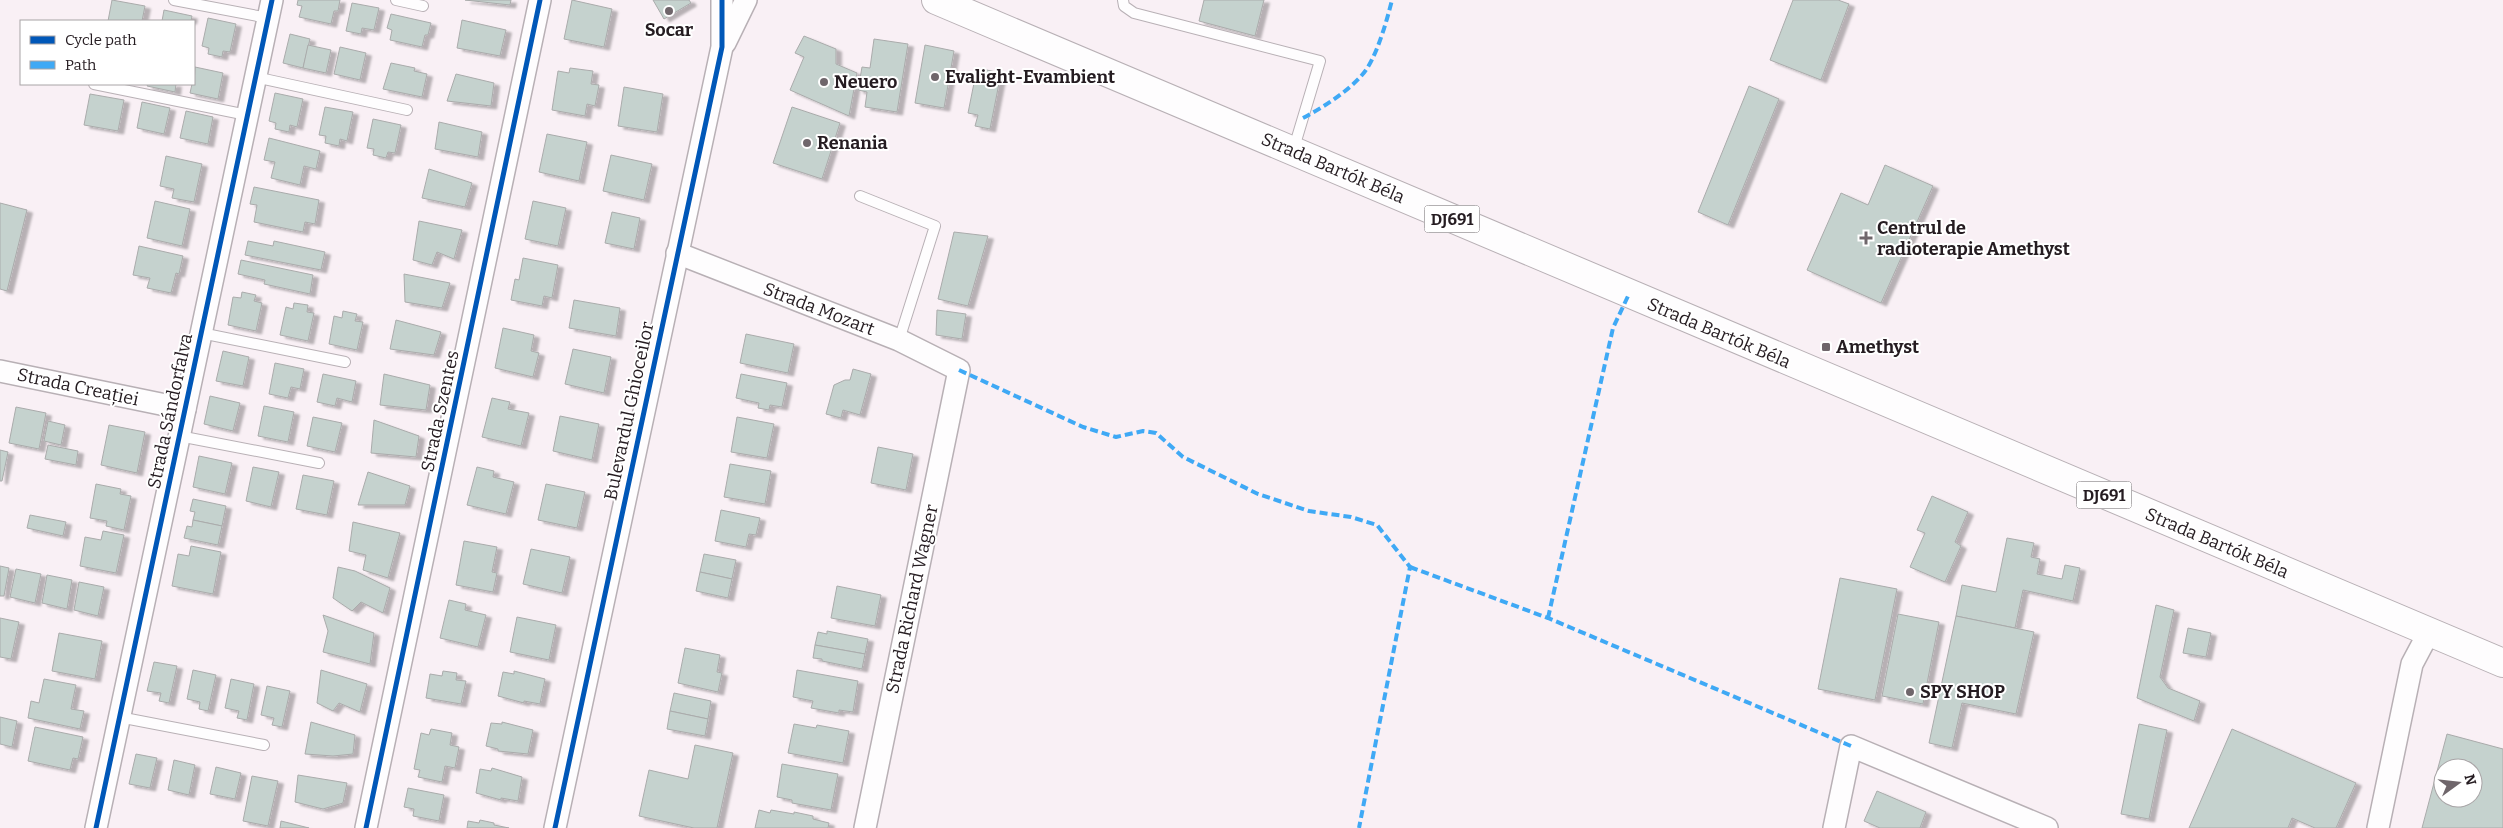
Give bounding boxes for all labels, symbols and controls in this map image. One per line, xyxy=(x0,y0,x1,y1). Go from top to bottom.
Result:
marker: Socar xyxy=(663,5,675,17)
place label: Socar xyxy=(645,19,694,41)
legend xyxy=(20,20,195,85)
text: Cycle path xyxy=(65,31,137,49)
text: Path xyxy=(65,56,97,74)
place label: Evalight-Evambient xyxy=(945,66,1115,88)
place label: Neuero xyxy=(834,71,897,93)
marker: Evalight-Evambient xyxy=(929,71,941,83)
marker: Neuero xyxy=(818,76,830,88)
street label: Strada Bartók Béla xyxy=(1258,128,1408,208)
place label: Renania xyxy=(817,132,888,154)
marker: Renania xyxy=(801,137,813,149)
road number: DJ691 xyxy=(1424,205,1480,232)
place label: Centrul de radioterapie Amethyst xyxy=(1877,217,2070,260)
marker: Centrul de radioterapie Amethyst xyxy=(1859,231,1873,245)
street label: Strada Mozart xyxy=(760,278,878,340)
street label: Strada Bartók Béla xyxy=(1644,293,1794,373)
street label: Bulevardul Ghioceilor xyxy=(599,320,659,502)
street label: Strada Sándorfalva xyxy=(143,331,197,491)
place label: Amethyst xyxy=(1836,336,1919,358)
marker: Amethyst xyxy=(1820,341,1832,353)
street label: Strada Szentes xyxy=(416,348,464,474)
street label: Strada Creației xyxy=(15,363,141,411)
road number: DJ691 xyxy=(2076,482,2132,508)
street label: Strada Richard Wagner xyxy=(881,502,943,696)
street label: Strada Bartók Béla xyxy=(2142,503,2292,583)
place label: SPY SHOP xyxy=(1920,681,2005,703)
marker: SPY SHOP xyxy=(1904,686,1916,698)
north arrow xyxy=(2433,758,2483,808)
text: N xyxy=(2460,772,2480,787)

